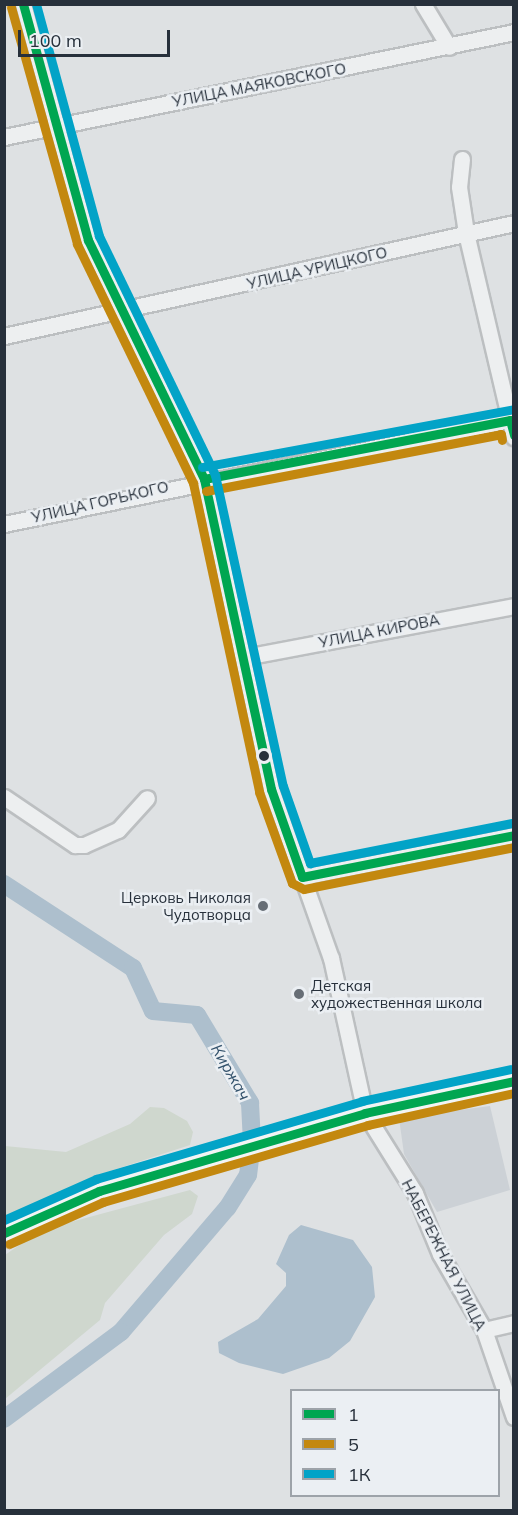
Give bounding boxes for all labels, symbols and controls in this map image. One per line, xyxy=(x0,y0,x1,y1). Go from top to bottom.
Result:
scale bar xyxy=(21,18,172,56)
text: 100 m xyxy=(29,29,82,52)
street label: УЛИЦА МАЯКОВСКОГО xyxy=(171,59,347,111)
street label: УЛИЦА УРИЦКОГО xyxy=(245,243,389,293)
street label: УЛИЦА ГОРЬКОГО xyxy=(30,477,170,527)
street label: УЛИЦА КИРОВА xyxy=(317,610,441,652)
unlabelled marker xyxy=(258,750,270,762)
place label: Церковь Николая Чудотворца xyxy=(121,888,251,923)
marker: Церковь Николая Чудотворца xyxy=(256,899,270,913)
place label: Детская художественная школа xyxy=(311,976,482,1011)
marker: Детская художественная школа xyxy=(292,987,306,1001)
water label: Киржач xyxy=(207,1041,255,1103)
street label: НАБЕРЕЖНАЯ УЛИЦА xyxy=(398,1176,490,1334)
legend xyxy=(290,1389,500,1497)
text: 1 xyxy=(348,1403,359,1426)
text: 5 xyxy=(348,1433,359,1456)
text: 1К xyxy=(348,1463,371,1486)

